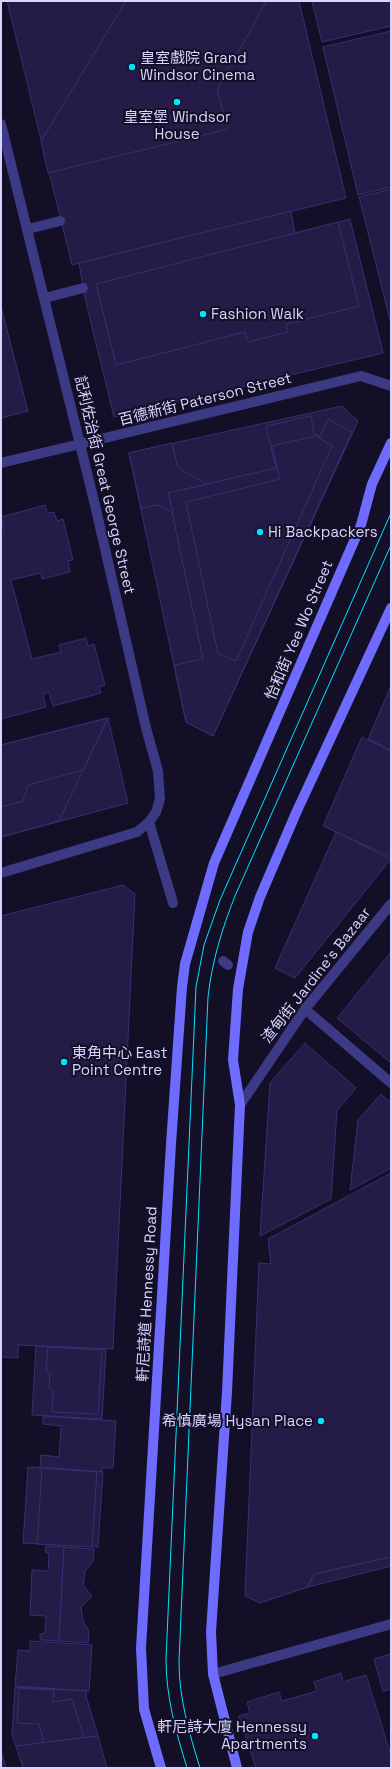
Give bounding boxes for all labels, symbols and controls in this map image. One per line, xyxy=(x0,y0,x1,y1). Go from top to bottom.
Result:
place label: 皇室戲院 Grand Windsor Cinema xyxy=(140,48,256,84)
marker: 皇室戲院 Grand Windsor Cinema xyxy=(127,62,137,72)
marker: 皇室堡 Windsor House xyxy=(172,97,182,107)
place label: 皇室堡 Windsor House xyxy=(123,107,231,143)
place label: Fashion Walk xyxy=(211,304,304,323)
marker: Fashion Walk xyxy=(198,309,208,319)
street label: 百德新街 Paterson Street xyxy=(116,368,294,429)
street label: 記利佐治街 Great George Street xyxy=(71,374,140,596)
place label: Hi Backpackers xyxy=(268,522,378,541)
marker: Hi Backpackers xyxy=(255,527,265,537)
street label: 怡和街 Yee Wo Street xyxy=(260,557,337,703)
street label: 渣甸街 Jardine's Bazaar xyxy=(257,903,375,1046)
place label: 東角中心 East Point Centre xyxy=(72,1043,168,1079)
marker: 東角中心 East Point Centre xyxy=(59,1057,69,1067)
street label: 軒尼詩道 Hennessy Road xyxy=(132,1206,161,1382)
place label: 希慎廣場 Hysan Place xyxy=(162,1411,313,1430)
marker: 希慎廣場 Hysan Place xyxy=(316,1416,326,1426)
place label: 軒尼詩大廈 Hennessy Apartments xyxy=(157,1717,307,1753)
marker: 軒尼詩大廈 Hennessy Apartments xyxy=(310,1731,320,1741)

